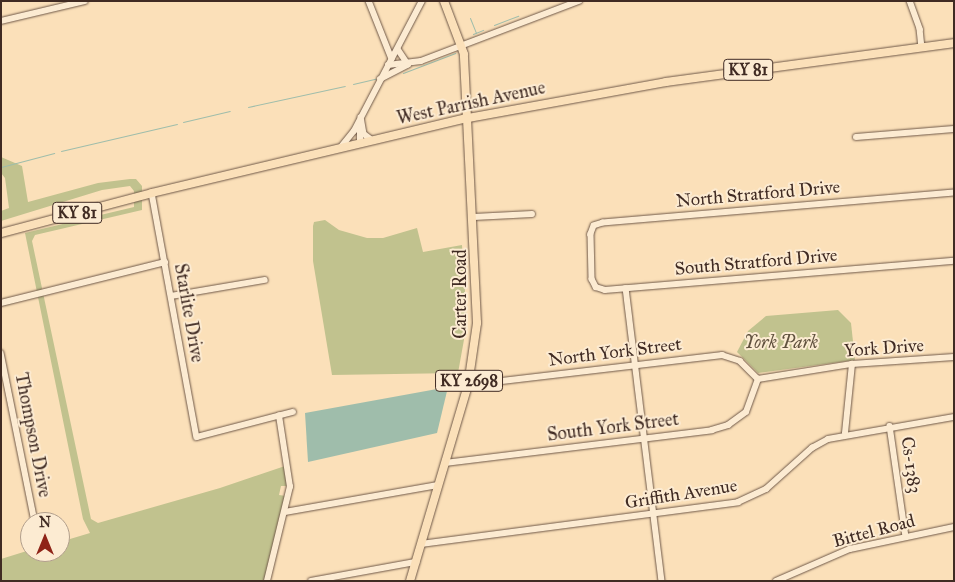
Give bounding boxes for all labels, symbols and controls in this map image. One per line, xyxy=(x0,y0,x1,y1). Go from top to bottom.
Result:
road number: KY 81 xyxy=(723,56,773,84)
street label: West Parrish Avenue xyxy=(395,77,547,129)
street label: North Stratford Drive xyxy=(675,176,841,212)
road number: KY 81 xyxy=(52,200,102,227)
street label: South Stratford Drive xyxy=(674,244,838,280)
street label: Carter Road xyxy=(449,249,471,339)
street label: Starlite Drive xyxy=(170,262,208,364)
park label: York Park xyxy=(744,331,818,353)
street label: North York Street xyxy=(547,333,683,371)
street label: York Drive xyxy=(843,334,925,362)
road number: KY 2698 xyxy=(434,368,504,394)
street label: Thompson Drive xyxy=(10,371,56,499)
street label: South York Street xyxy=(546,408,680,446)
street label: Cs-1383 xyxy=(896,435,926,495)
street label: Griffith Avenue xyxy=(623,474,739,514)
street label: Bittel Road xyxy=(831,510,917,552)
north arrow xyxy=(20,512,70,562)
text: N xyxy=(39,514,51,531)

